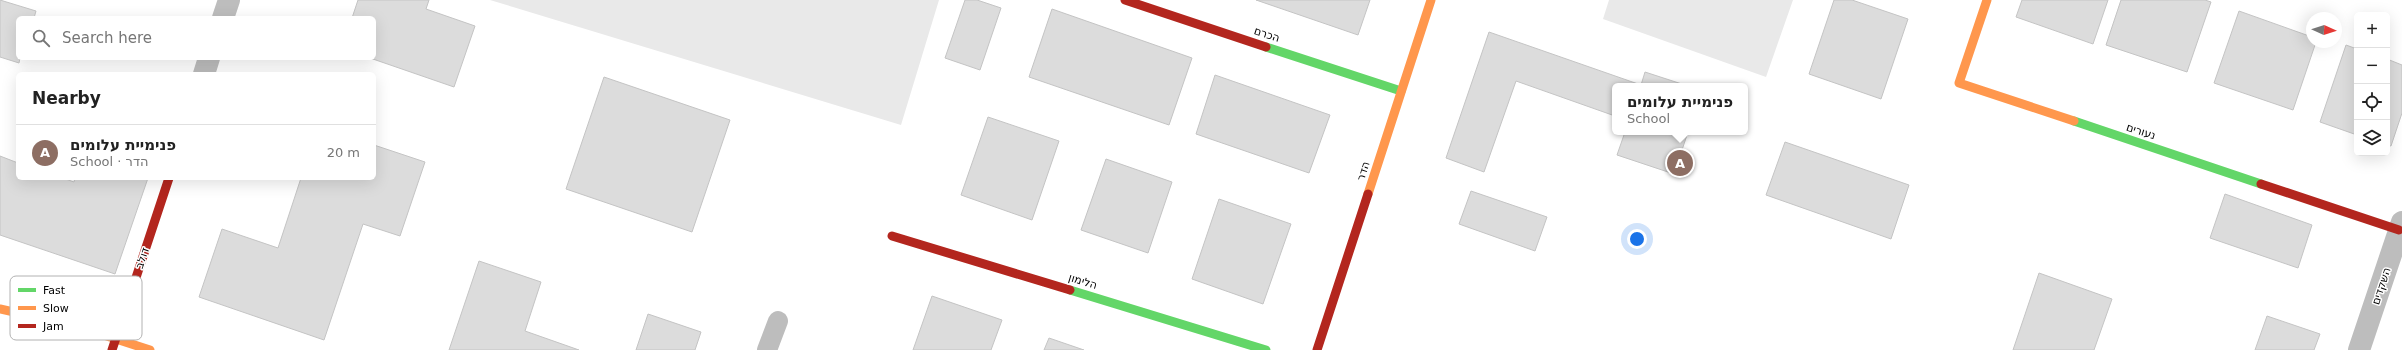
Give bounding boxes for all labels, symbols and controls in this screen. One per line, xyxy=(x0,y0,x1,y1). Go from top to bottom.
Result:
north arrow xyxy=(2306,12,2342,48)
map controls xyxy=(2354,12,2390,156)
button: + xyxy=(2354,12,2390,48)
search box xyxy=(16,16,376,60)
street label: הכרם xyxy=(1252,24,1281,45)
icon: search xyxy=(30,27,52,49)
text: Search here xyxy=(62,29,152,47)
button: − xyxy=(2354,48,2390,84)
popup xyxy=(1612,83,1748,135)
button: locate xyxy=(2354,84,2390,120)
text: Nearby xyxy=(32,88,101,108)
text: פנימיית עלומים xyxy=(1627,93,1733,111)
text: School xyxy=(1627,111,1670,126)
button: layers xyxy=(2354,120,2390,156)
street label: נעורים xyxy=(2124,121,2157,142)
text: פנימיית עלומים xyxy=(70,136,176,154)
text: A xyxy=(40,145,50,160)
text: 20 m xyxy=(327,145,360,160)
pin: A xyxy=(1667,148,1693,178)
text: School · הדר xyxy=(70,154,149,169)
street label: הדר xyxy=(1354,160,1373,182)
your location xyxy=(1627,229,1647,249)
street label: דולב xyxy=(133,246,152,271)
street label: השקדים xyxy=(2369,266,2394,307)
street label: הלימון xyxy=(1067,271,1099,292)
legend xyxy=(10,276,142,340)
text: Fast xyxy=(43,284,66,297)
text: Slow xyxy=(43,302,69,315)
text: Jam xyxy=(42,320,64,333)

